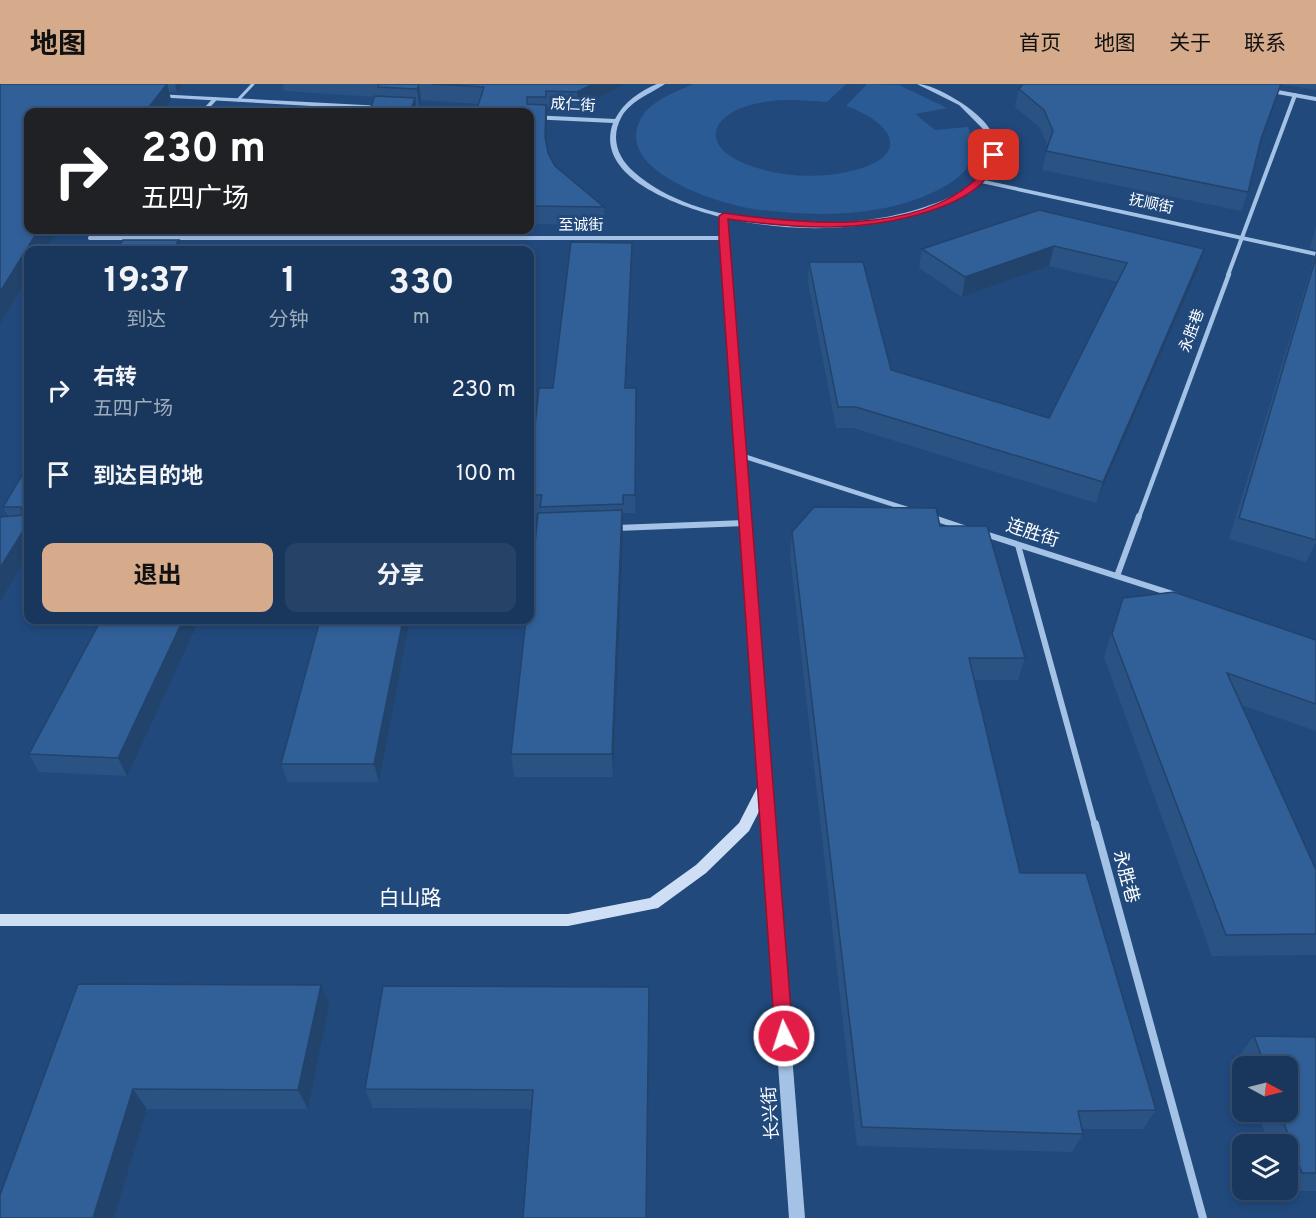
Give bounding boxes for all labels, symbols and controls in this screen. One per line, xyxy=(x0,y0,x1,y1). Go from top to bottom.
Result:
text: 地图 xyxy=(30,28,86,64)
text: 首页 xyxy=(1019,31,1061,58)
text: 地图 xyxy=(1094,31,1136,58)
text: 关于 xyxy=(1169,31,1211,58)
text: 联系 xyxy=(1244,31,1286,58)
street label: 成仁街 xyxy=(550,95,596,117)
text: 230 m xyxy=(141,124,266,177)
pin xyxy=(968,129,1019,180)
icon: right xyxy=(42,132,120,210)
icon: arrive xyxy=(977,138,1010,171)
text: 五四广场 xyxy=(141,183,249,217)
street label: 抚顺街 xyxy=(1127,191,1175,219)
street label: 至诚街 xyxy=(558,217,604,236)
text: 19:37 xyxy=(104,259,189,305)
text: 1 xyxy=(281,259,296,305)
text: 330 xyxy=(388,261,454,307)
text: m xyxy=(413,305,430,331)
street label: 永胜巷 xyxy=(1176,307,1210,355)
text: 到达 xyxy=(126,308,166,334)
text: 分钟 xyxy=(269,308,309,334)
text: 右转 xyxy=(93,365,137,392)
icon: right xyxy=(42,374,75,407)
text: 230 m xyxy=(452,377,516,404)
text: 五四广场 xyxy=(93,397,173,423)
icon: arrive xyxy=(42,458,75,491)
text: 100 m xyxy=(456,461,516,488)
text: 到达目的地 xyxy=(93,464,203,491)
street label: 连胜街 xyxy=(1003,515,1061,553)
button: 退出 xyxy=(42,543,273,612)
button: 分享 xyxy=(285,543,516,612)
street label: 永胜巷 xyxy=(1107,848,1143,906)
street label: 白山路 xyxy=(379,886,442,913)
position arrow xyxy=(752,1004,816,1068)
north arrow xyxy=(1232,1056,1298,1122)
map controls xyxy=(1232,1056,1298,1200)
street label: 长兴街 xyxy=(759,1085,785,1141)
button: layers xyxy=(1232,1134,1298,1200)

